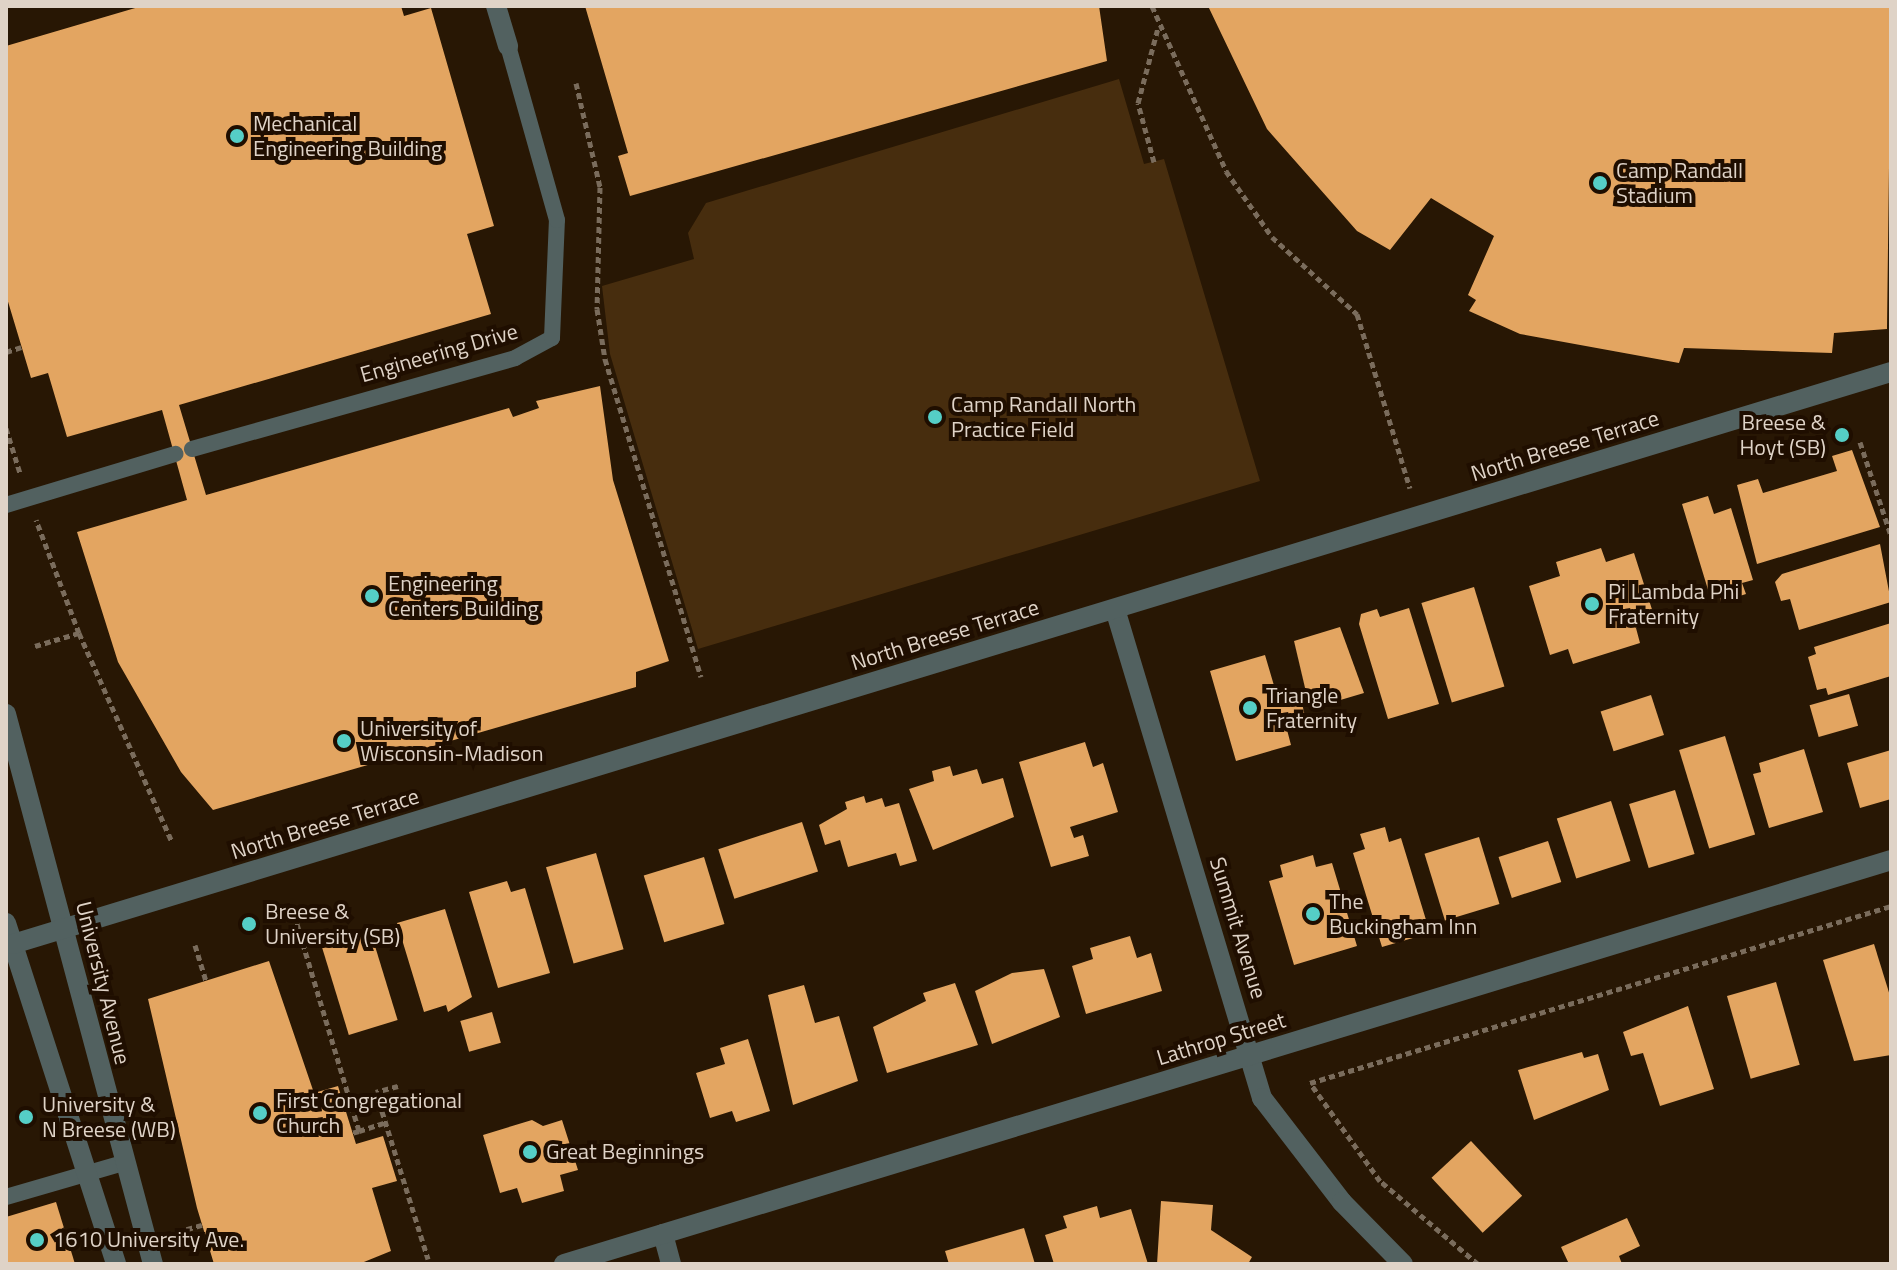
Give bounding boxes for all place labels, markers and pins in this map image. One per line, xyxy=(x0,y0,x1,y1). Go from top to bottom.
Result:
place label: Mechanical Engineering Building xyxy=(253,110,442,162)
marker: Mechanical Engineering Building xyxy=(228,127,246,145)
place label: Camp Randall Stadium xyxy=(1616,157,1743,208)
marker: Camp Randall Stadium xyxy=(1591,174,1609,192)
place label: Camp Randall North Practice Field xyxy=(951,391,1136,442)
marker: Camp Randall North Practice Field xyxy=(926,408,944,426)
place label: Breese & Hoyt (SB) xyxy=(1740,409,1826,460)
marker: Breese & Hoyt (SB) xyxy=(1833,426,1851,444)
place label: Engineering Centers Building xyxy=(388,570,539,622)
place label: Pi Lambda Phi Fraternity xyxy=(1608,578,1739,630)
marker: Engineering Centers Building xyxy=(363,587,381,605)
marker: Pi Lambda Phi Fraternity xyxy=(1583,595,1601,613)
place label: Triangle Fraternity xyxy=(1266,682,1357,734)
marker: Triangle Fraternity xyxy=(1241,699,1259,717)
place label: University of Wisconsin-Madison xyxy=(360,715,544,766)
marker: University of Wisconsin-Madison xyxy=(335,732,353,750)
place label: The Buckingham Inn xyxy=(1329,888,1477,940)
place label: Breese & University (SB) xyxy=(265,898,400,950)
marker: The Buckingham Inn xyxy=(1304,905,1322,923)
marker: Breese & University (SB) xyxy=(240,915,258,933)
place label: First Congregational Church xyxy=(276,1087,462,1138)
place label: University & N Breese (WB) xyxy=(42,1091,176,1142)
marker: First Congregational Church xyxy=(251,1104,269,1122)
marker: University & N Breese (WB) xyxy=(17,1108,35,1126)
place label: Great Beginnings xyxy=(546,1139,704,1165)
marker: Great Beginnings xyxy=(521,1143,539,1161)
place label: 1610 University Ave. xyxy=(53,1227,244,1253)
marker: 1610 University Ave. xyxy=(28,1231,46,1249)

